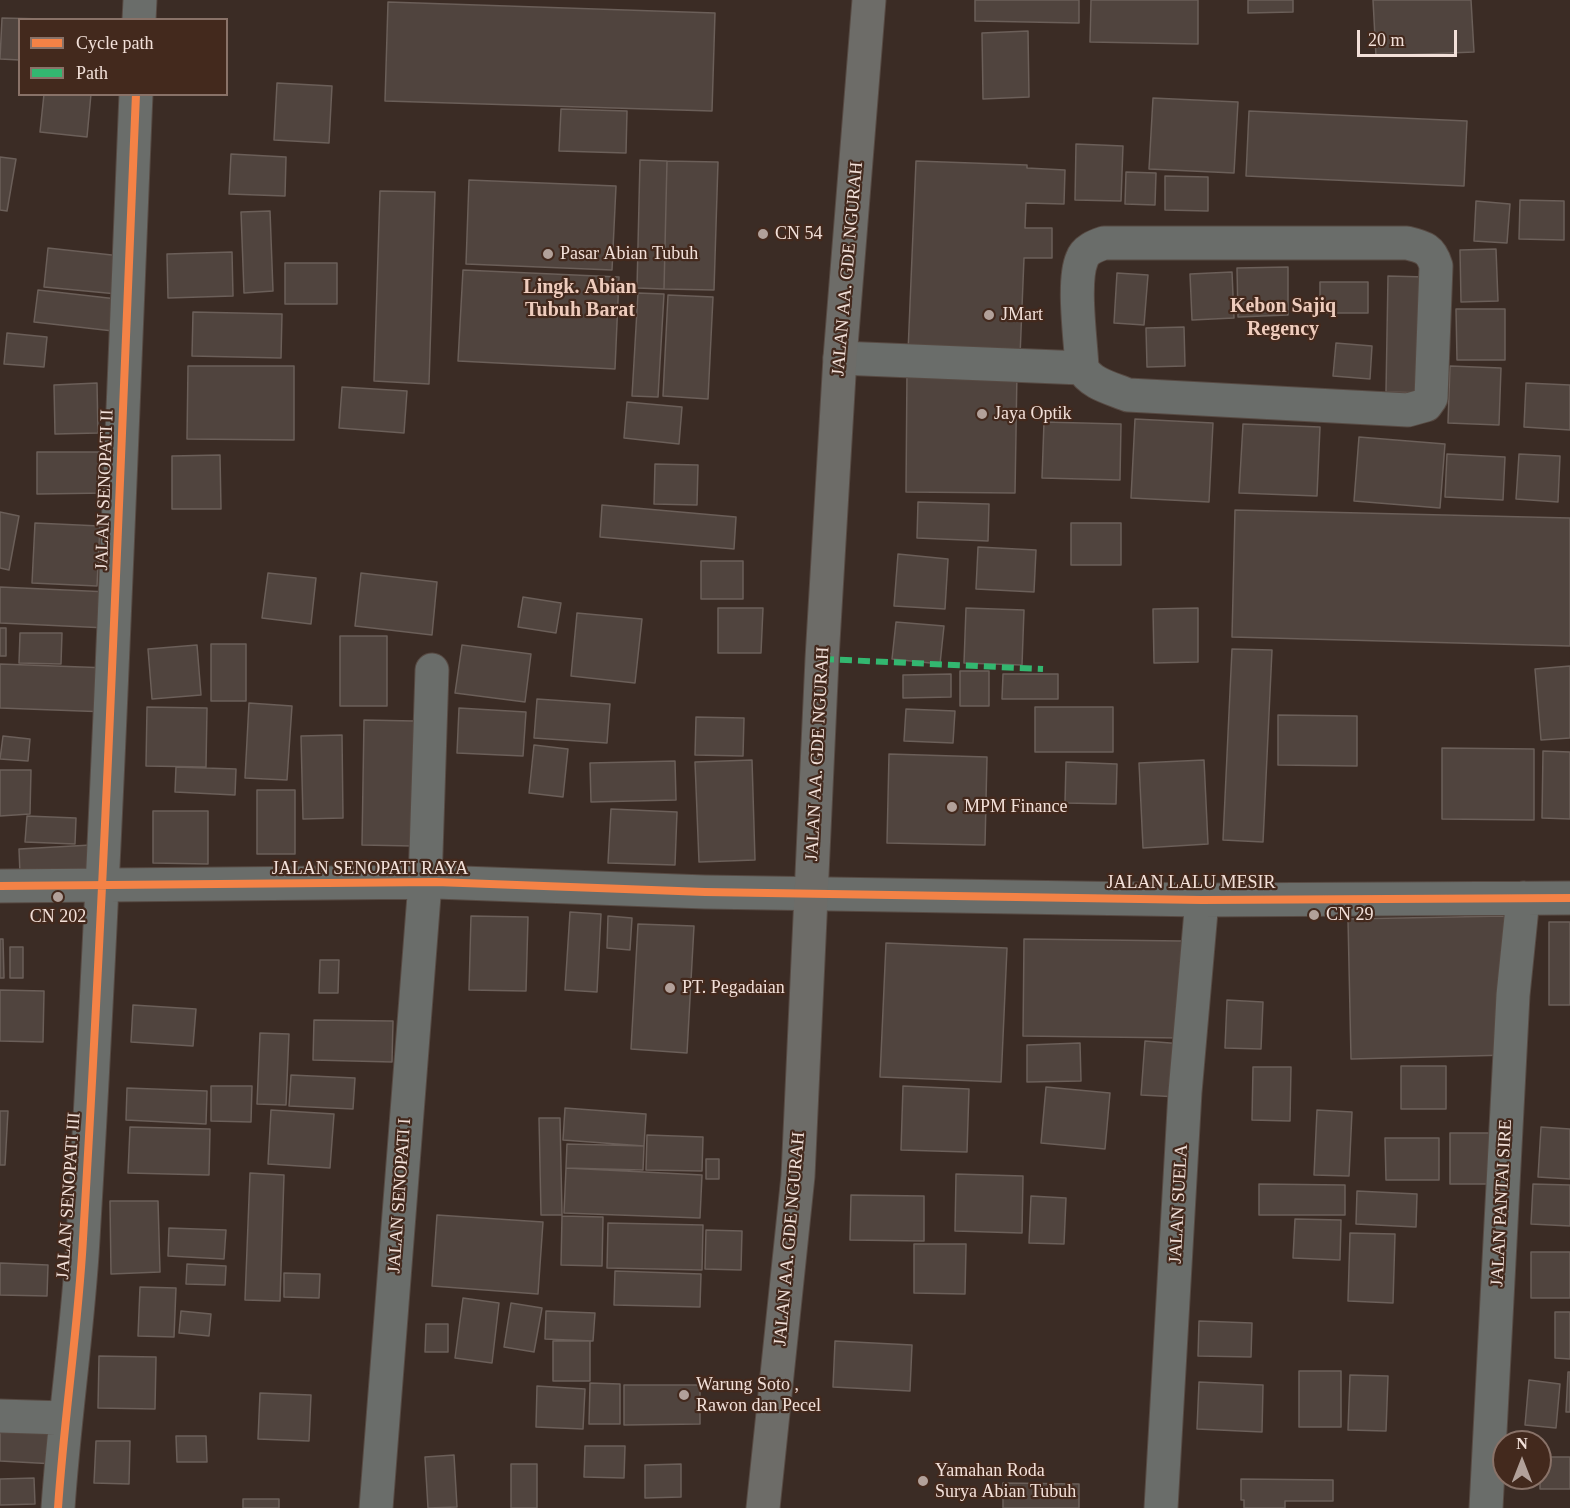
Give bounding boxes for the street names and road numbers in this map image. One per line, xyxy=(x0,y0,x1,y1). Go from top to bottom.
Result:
street label: JALAN AA. GDE NGURAH xyxy=(828,161,868,377)
street label: JALAN SENOPATI II xyxy=(91,409,119,571)
street label: JALAN AA. GDE NGURAH xyxy=(802,646,834,862)
street label: JALAN SENOPATI RAYA xyxy=(272,858,468,880)
street label: JALAN LALU MESIR xyxy=(1107,872,1275,894)
street label: JALAN SENOPATI III xyxy=(52,1112,86,1280)
street label: JALAN SENOPATI I xyxy=(384,1118,416,1274)
street label: JALAN PANTAI SIRE xyxy=(1487,1119,1517,1287)
street label: JALAN AA. GDE NGURAH xyxy=(770,1131,810,1347)
street label: JALAN SUELA xyxy=(1165,1144,1193,1264)

